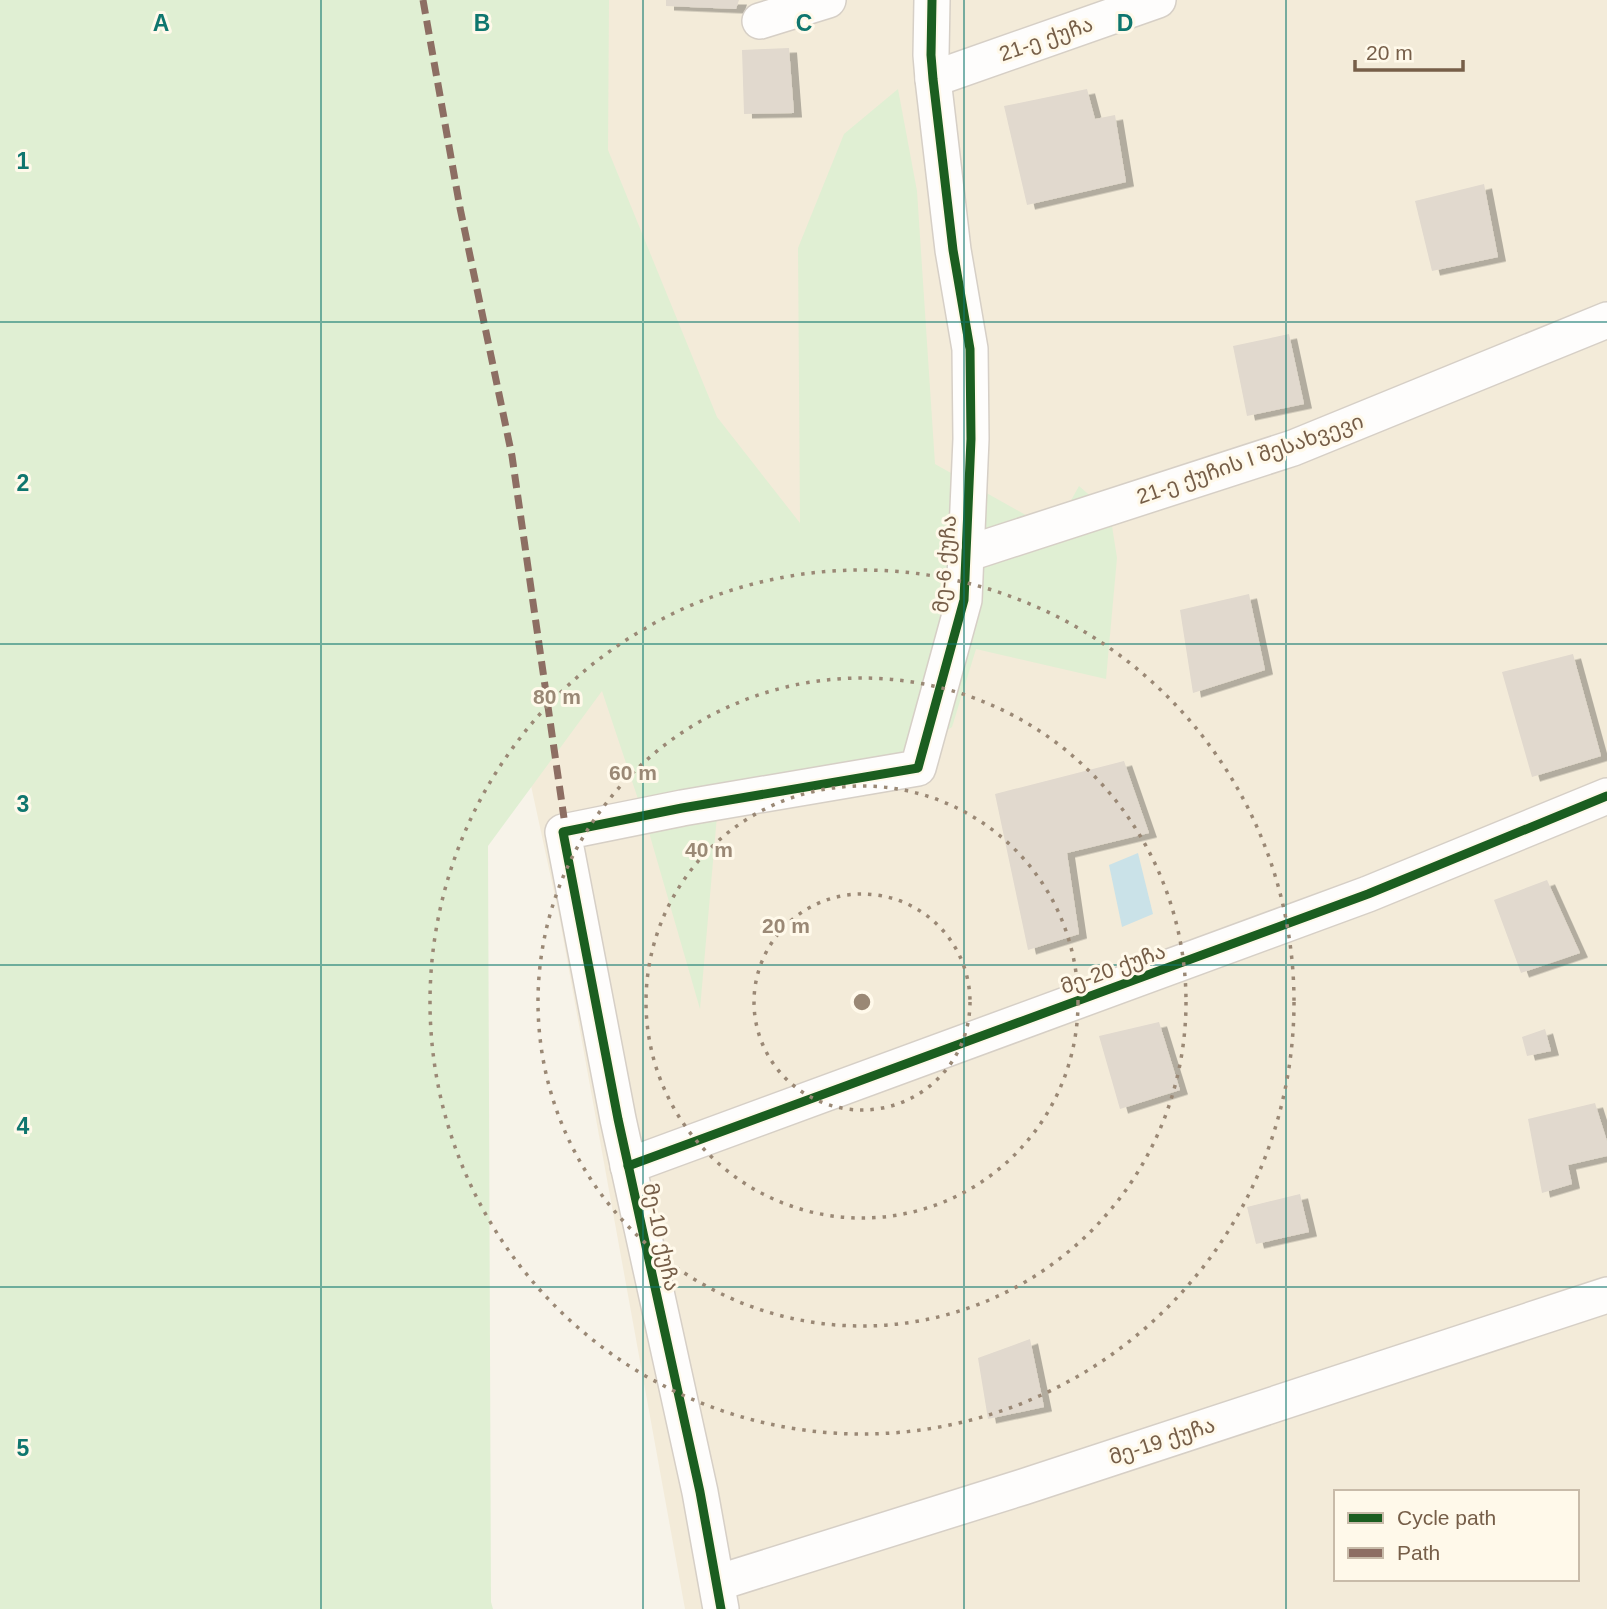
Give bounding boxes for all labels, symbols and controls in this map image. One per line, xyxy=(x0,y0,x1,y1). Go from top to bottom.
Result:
text: A xyxy=(153,10,169,36)
text: B xyxy=(474,10,490,36)
text: C xyxy=(796,10,812,36)
text: D xyxy=(1117,10,1133,36)
street label: 21-ე ქუჩა xyxy=(996,12,1096,66)
scale bar xyxy=(1355,28,1464,72)
text: 20 m xyxy=(1366,41,1413,64)
text: 1 xyxy=(17,148,30,174)
street label: 21-ე ქუჩის I შესახვევი xyxy=(1134,409,1366,509)
text: 2 xyxy=(17,470,29,496)
street label: მე-6 ქუჩა xyxy=(929,514,961,614)
text: 80 m xyxy=(533,685,581,708)
text: 60 m xyxy=(609,761,657,784)
text: 3 xyxy=(17,791,29,817)
text: 40 m xyxy=(685,838,733,861)
text: 20 m xyxy=(762,914,810,937)
street label: მე-20 ქუჩა xyxy=(1057,939,1169,999)
centre of rings xyxy=(850,990,874,1014)
text: 4 xyxy=(17,1113,30,1139)
street label: მე-10 ქუჩა xyxy=(638,1181,684,1293)
street label: მე-19 ქუჩა xyxy=(1106,1413,1218,1469)
text: 5 xyxy=(17,1435,30,1461)
legend xyxy=(1334,1490,1579,1581)
text: Cycle path xyxy=(1397,1506,1496,1529)
text: Path xyxy=(1397,1541,1440,1564)

